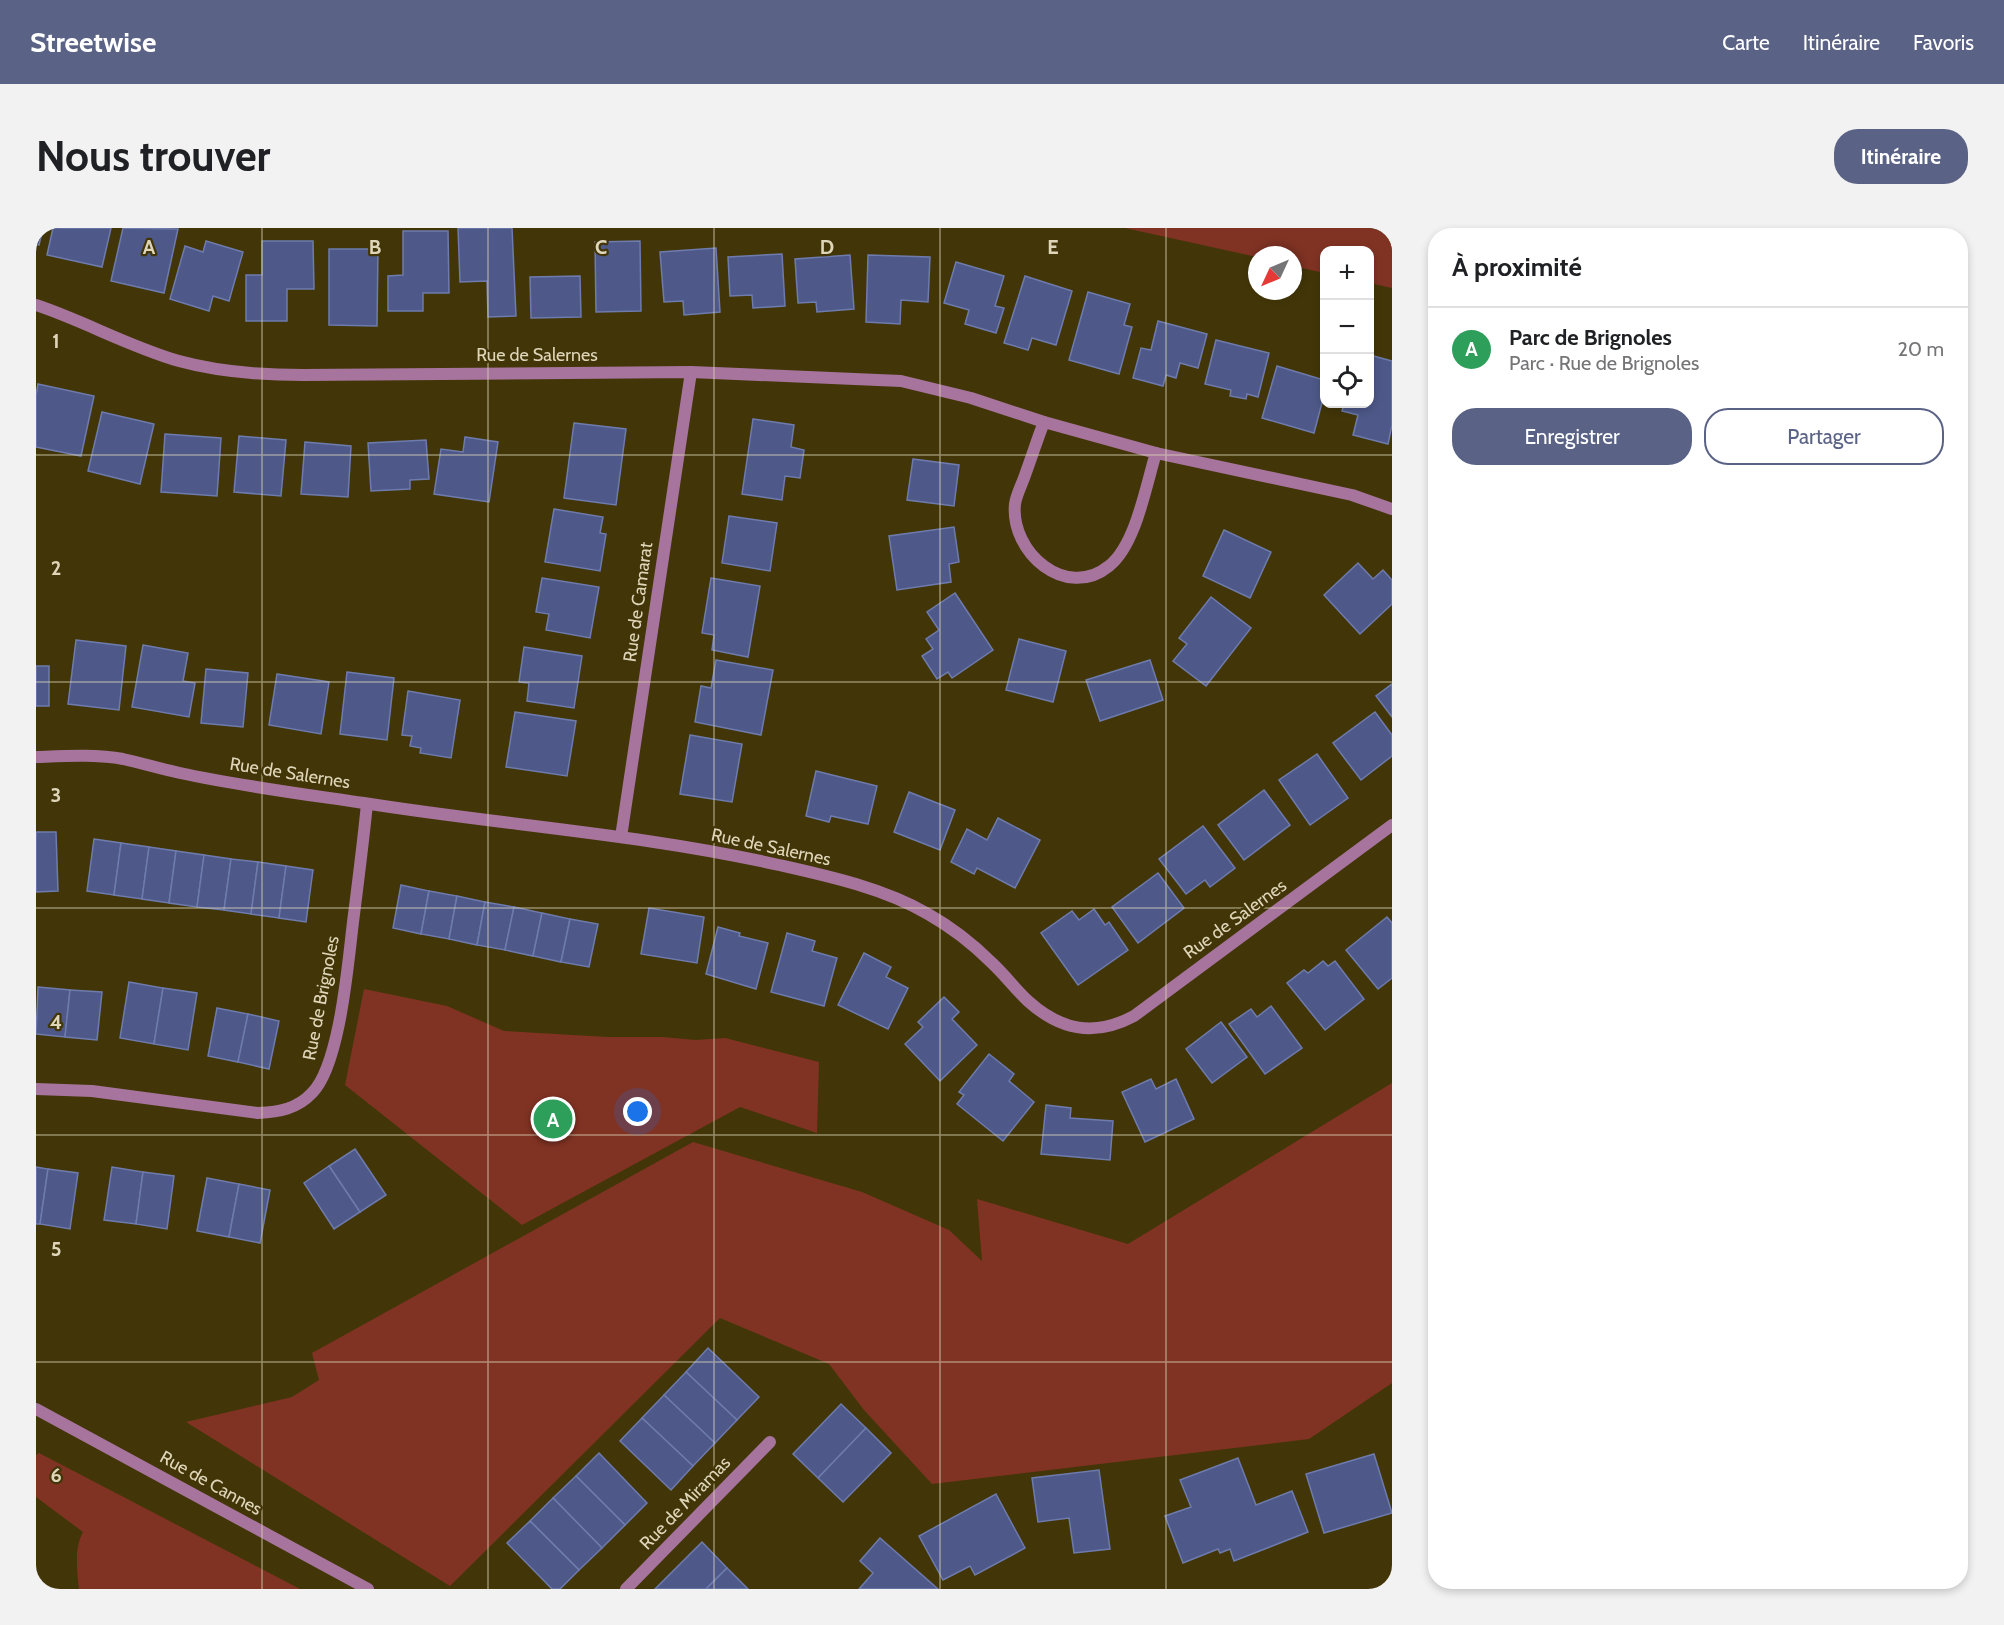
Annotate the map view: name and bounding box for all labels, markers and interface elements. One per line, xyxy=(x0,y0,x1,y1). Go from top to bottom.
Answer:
text: Streetwise xyxy=(30,25,156,59)
text: Carte xyxy=(1722,30,1770,55)
text: Itinéraire xyxy=(1803,30,1880,55)
text: Favoris xyxy=(1913,30,1974,55)
button: Itinéraire xyxy=(1834,129,1968,184)
text: Nous trouver xyxy=(36,130,270,182)
text: A xyxy=(143,235,156,259)
text: B xyxy=(369,235,381,259)
text: C xyxy=(595,235,607,259)
text: D xyxy=(820,235,834,259)
text: E xyxy=(1047,235,1059,259)
north arrow xyxy=(1248,246,1302,300)
map controls xyxy=(1320,246,1374,408)
button: + xyxy=(1320,246,1374,300)
text: À proximité xyxy=(1452,251,1582,283)
button: − xyxy=(1320,300,1374,354)
text: Parc de Brignoles xyxy=(1509,324,1672,351)
text: 1 xyxy=(52,329,60,353)
text: A xyxy=(1465,337,1478,361)
text: 20 m xyxy=(1898,337,1944,361)
street label: Rue de Salernes xyxy=(476,344,598,366)
text: Parc · Rue de Brignoles xyxy=(1509,351,1699,375)
button: locate xyxy=(1320,354,1374,408)
button: Enregistrer xyxy=(1452,408,1692,465)
button: Partager xyxy=(1704,408,1944,465)
street label: Rue de Camarat xyxy=(619,541,657,663)
text: 2 xyxy=(51,556,61,580)
street label: Rue de Salernes xyxy=(228,753,352,793)
text: 3 xyxy=(51,783,61,807)
street label: Rue de Salernes xyxy=(709,824,833,870)
street label: Rue de Salernes xyxy=(1179,874,1291,964)
street label: Rue de Brignoles xyxy=(298,934,344,1062)
text: 4 xyxy=(50,1010,62,1034)
pin: A xyxy=(534,1096,572,1142)
your location xyxy=(623,1097,652,1126)
text: 5 xyxy=(51,1237,61,1261)
street label: Rue de Cannes xyxy=(156,1446,266,1520)
street label: Rue de Miramas xyxy=(635,1452,735,1554)
text: 6 xyxy=(50,1463,62,1487)

